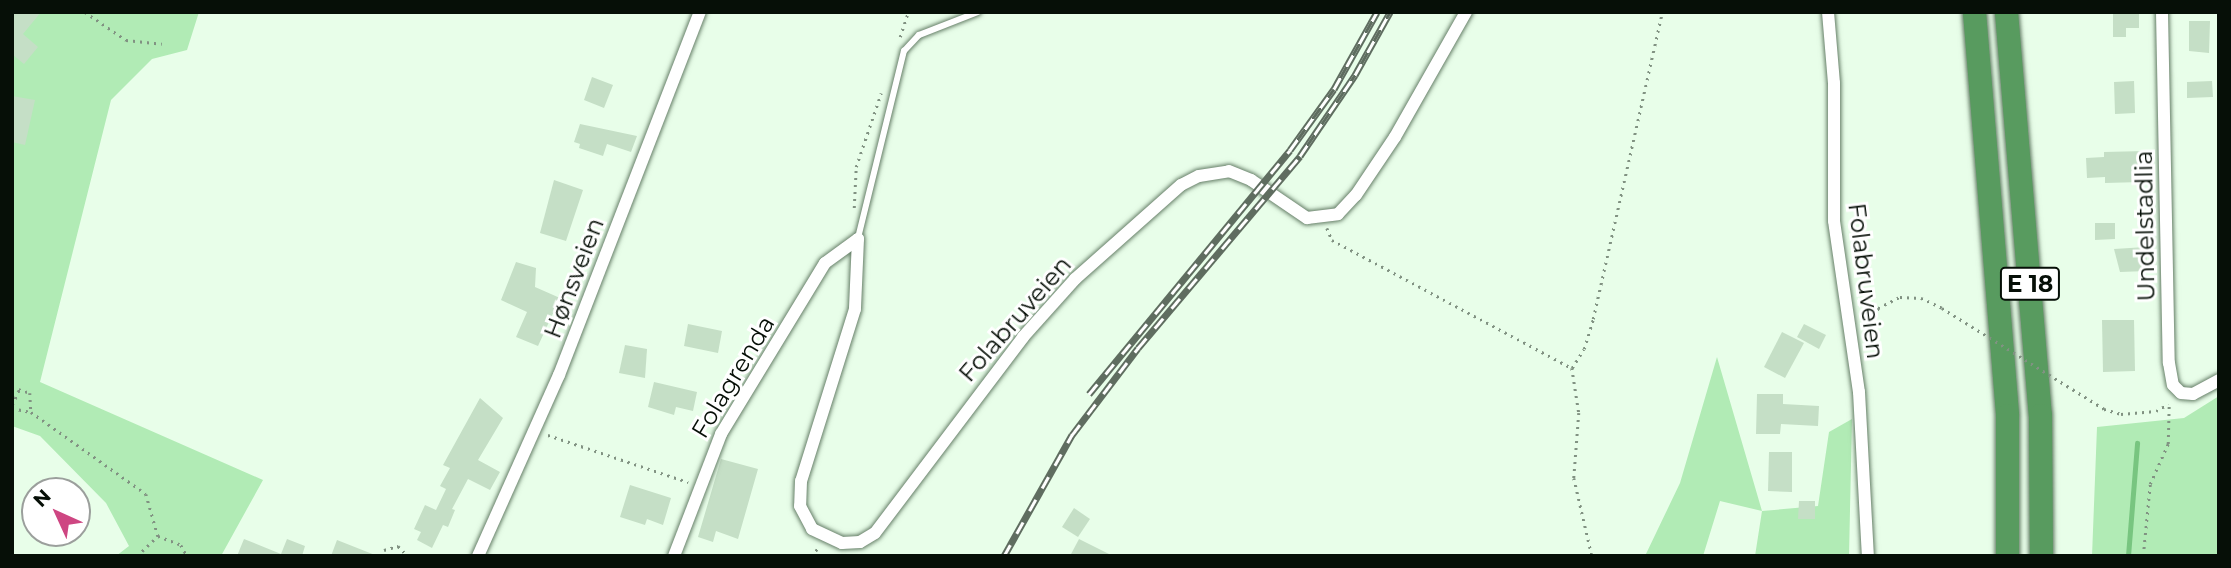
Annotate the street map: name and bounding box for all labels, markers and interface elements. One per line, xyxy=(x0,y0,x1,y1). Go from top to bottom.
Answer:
street label: Undelstadlia xyxy=(2129,150,2161,302)
street label: Folabruveien xyxy=(1842,201,1890,361)
street label: Hønsveien xyxy=(538,214,610,342)
street label: Folabruveien xyxy=(953,250,1077,388)
road number: E 18 xyxy=(1998,264,2062,304)
street label: Folagrenda xyxy=(685,311,781,443)
north arrow xyxy=(21,477,91,547)
text: N xyxy=(29,485,56,512)

